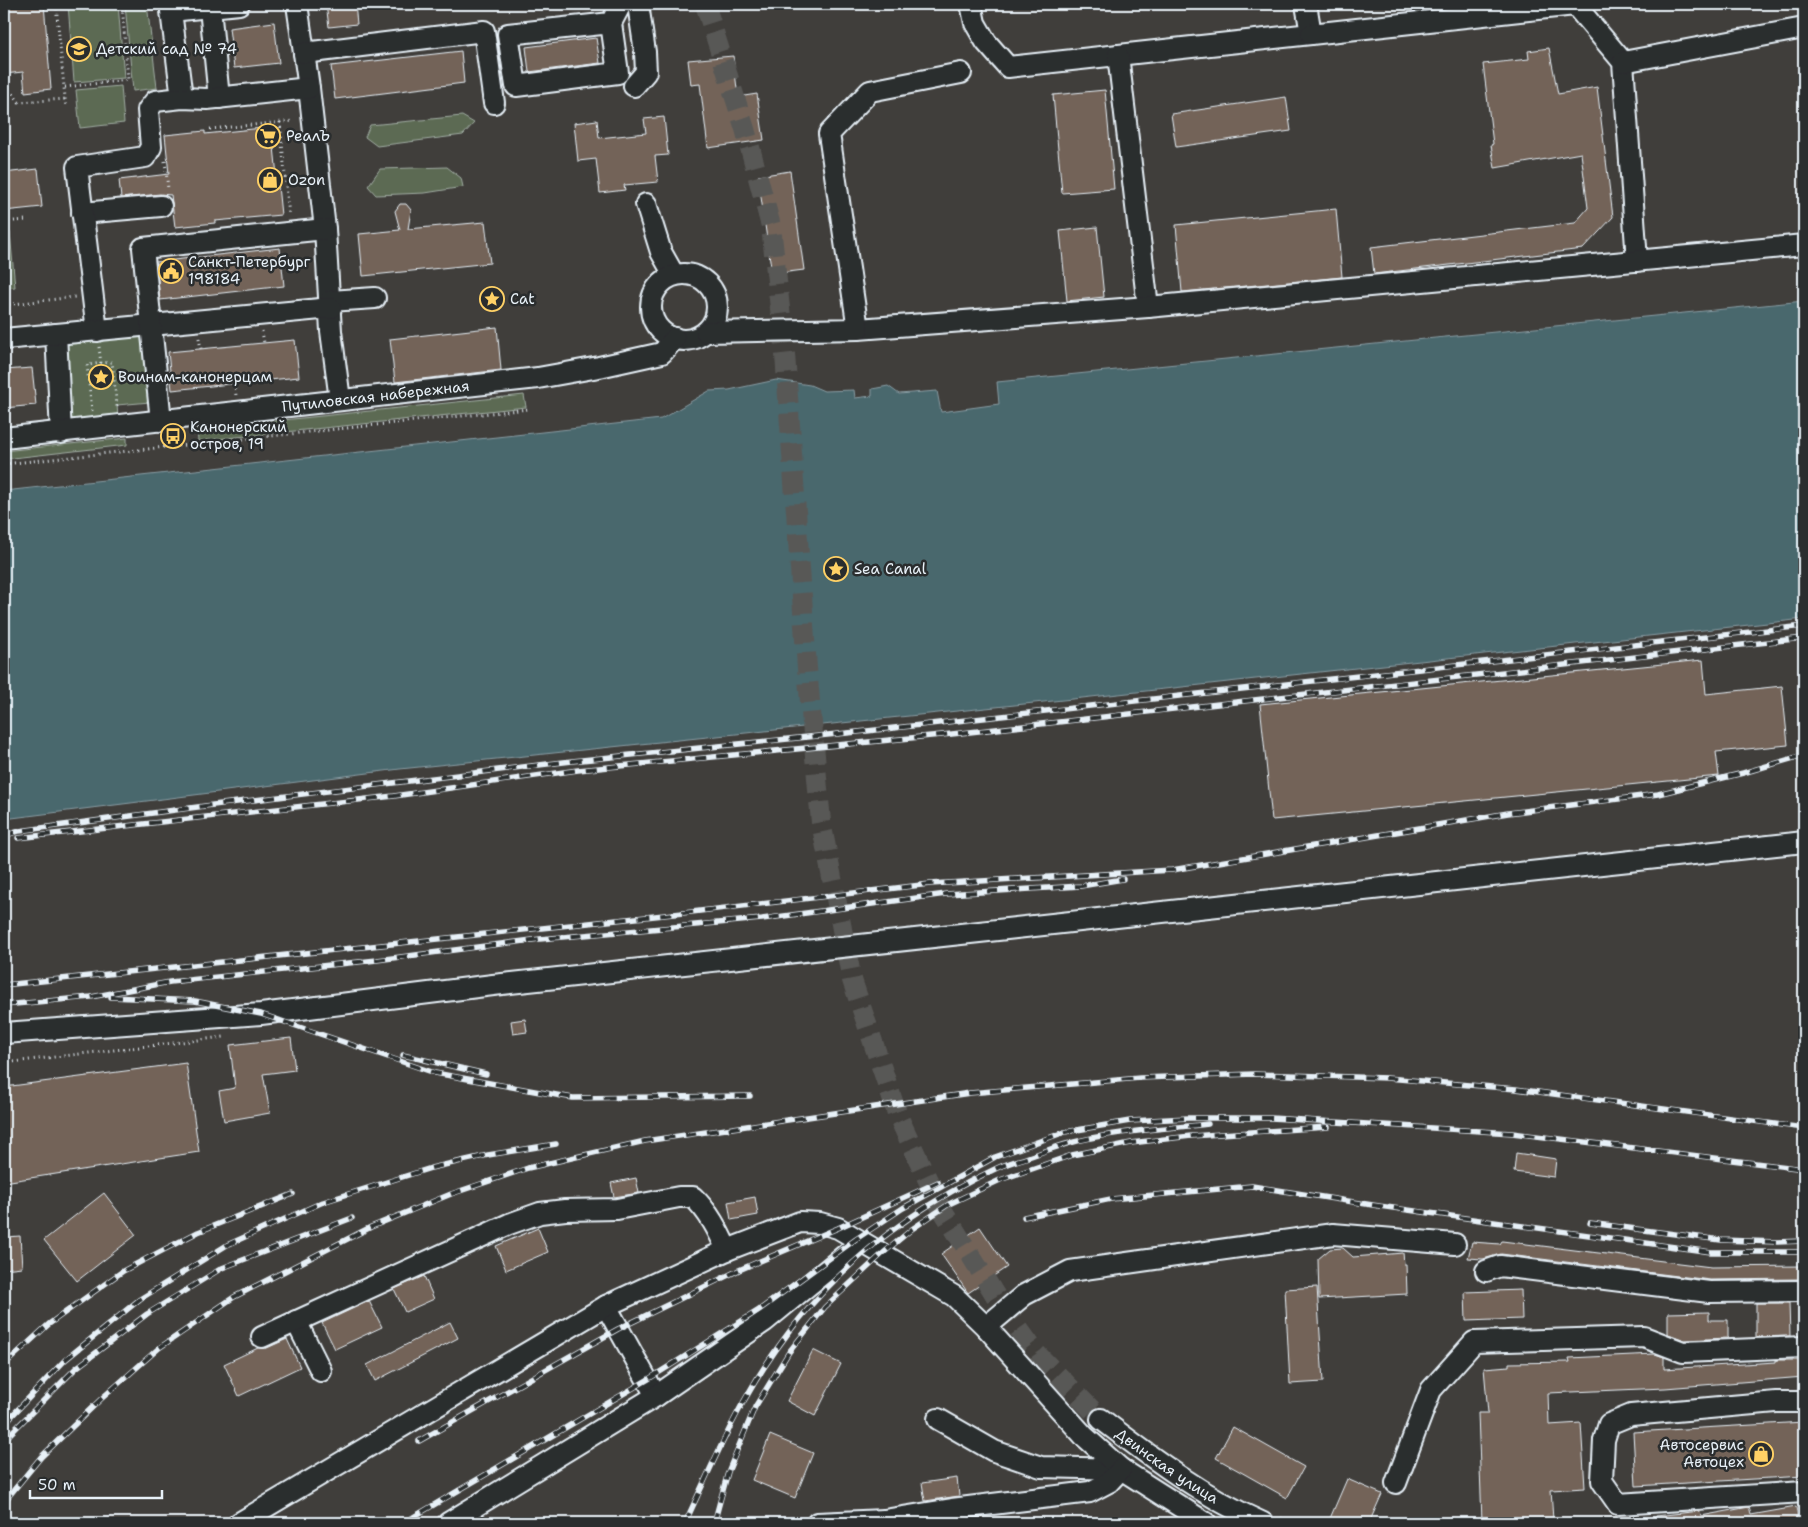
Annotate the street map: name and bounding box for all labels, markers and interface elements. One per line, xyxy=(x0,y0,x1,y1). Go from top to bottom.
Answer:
school or university icon: Детский сад № 74 xyxy=(66,36,92,62)
place label: Детский сад № 74 xyxy=(96,39,237,59)
supermarket icon: РеалЪ xyxy=(255,123,281,149)
place label: РеалЪ xyxy=(286,126,330,146)
shop icon: Ozon xyxy=(257,167,283,193)
place label: Ozon xyxy=(288,170,325,190)
place label: Санкт-Петербург 198184 xyxy=(188,252,311,289)
public building icon: Санкт-Петербург 198184 xyxy=(158,258,184,284)
place icon: Cat xyxy=(479,286,505,312)
place label: Cat xyxy=(510,289,535,309)
place icon: Воинам-канонерцам xyxy=(88,364,114,390)
place label: Воинам-канонерцам xyxy=(118,367,272,387)
street label: Путиловская набережная xyxy=(281,376,471,417)
place label: Канонерский остров, 19 xyxy=(190,417,287,454)
bus stop icon: Канонерский остров, 19 xyxy=(160,423,186,449)
place icon: Sea Canal xyxy=(823,556,849,582)
place label: Sea Canal xyxy=(854,559,927,579)
street label: Двинская улица xyxy=(1111,1423,1223,1509)
place label: Автосервис Автоцех xyxy=(1660,1435,1744,1472)
shop icon: Автосервис Автоцех xyxy=(1748,1441,1774,1467)
scale bar xyxy=(30,1467,162,1499)
text: 50 m xyxy=(38,1475,76,1495)

